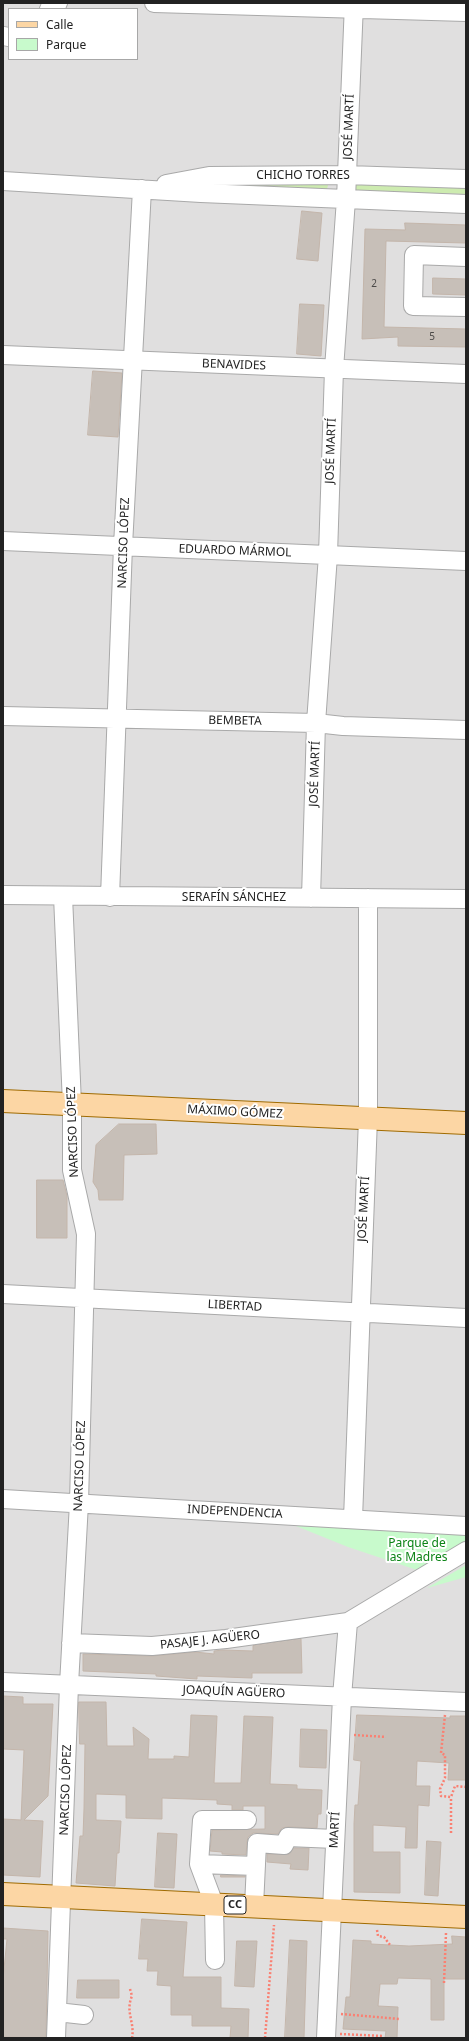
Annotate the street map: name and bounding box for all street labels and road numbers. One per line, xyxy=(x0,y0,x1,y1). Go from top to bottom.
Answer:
street label: JOSÉ MARTÍ xyxy=(341,94,357,160)
street label: CHICHO TORRES xyxy=(256,169,350,183)
street label: BENAVIDES xyxy=(202,357,266,373)
street label: JOSÉ MARTÍ xyxy=(323,418,339,484)
street label: NARCISO LÓPEZ xyxy=(115,497,133,589)
street label: EDUARDO MÁRMOL xyxy=(178,542,292,560)
street label: BEMBETA xyxy=(208,713,262,729)
street label: JOSÉ MARTÍ xyxy=(307,741,323,807)
street label: SERAFÍN SÁNCHEZ xyxy=(182,891,286,905)
street label: NARCISO LÓPEZ xyxy=(64,1086,82,1178)
street label: MÁXIMO GÓMEZ xyxy=(187,1102,283,1122)
street label: JOSÉ MARTÍ xyxy=(355,1176,373,1242)
street label: LIBERTAD xyxy=(207,1297,263,1315)
street label: NARCISO LÓPEZ xyxy=(71,1420,89,1512)
street label: INDEPENDENCIA xyxy=(187,1502,283,1522)
street label: PASAJE J. AGÜERO xyxy=(159,1628,261,1652)
street label: JOAQUÍN AGÜERO xyxy=(182,1683,286,1701)
street label: NARCISO LÓPEZ xyxy=(57,1744,75,1836)
street label: MARTÍ xyxy=(327,1811,343,1849)
road number: CC xyxy=(224,1896,246,1914)

